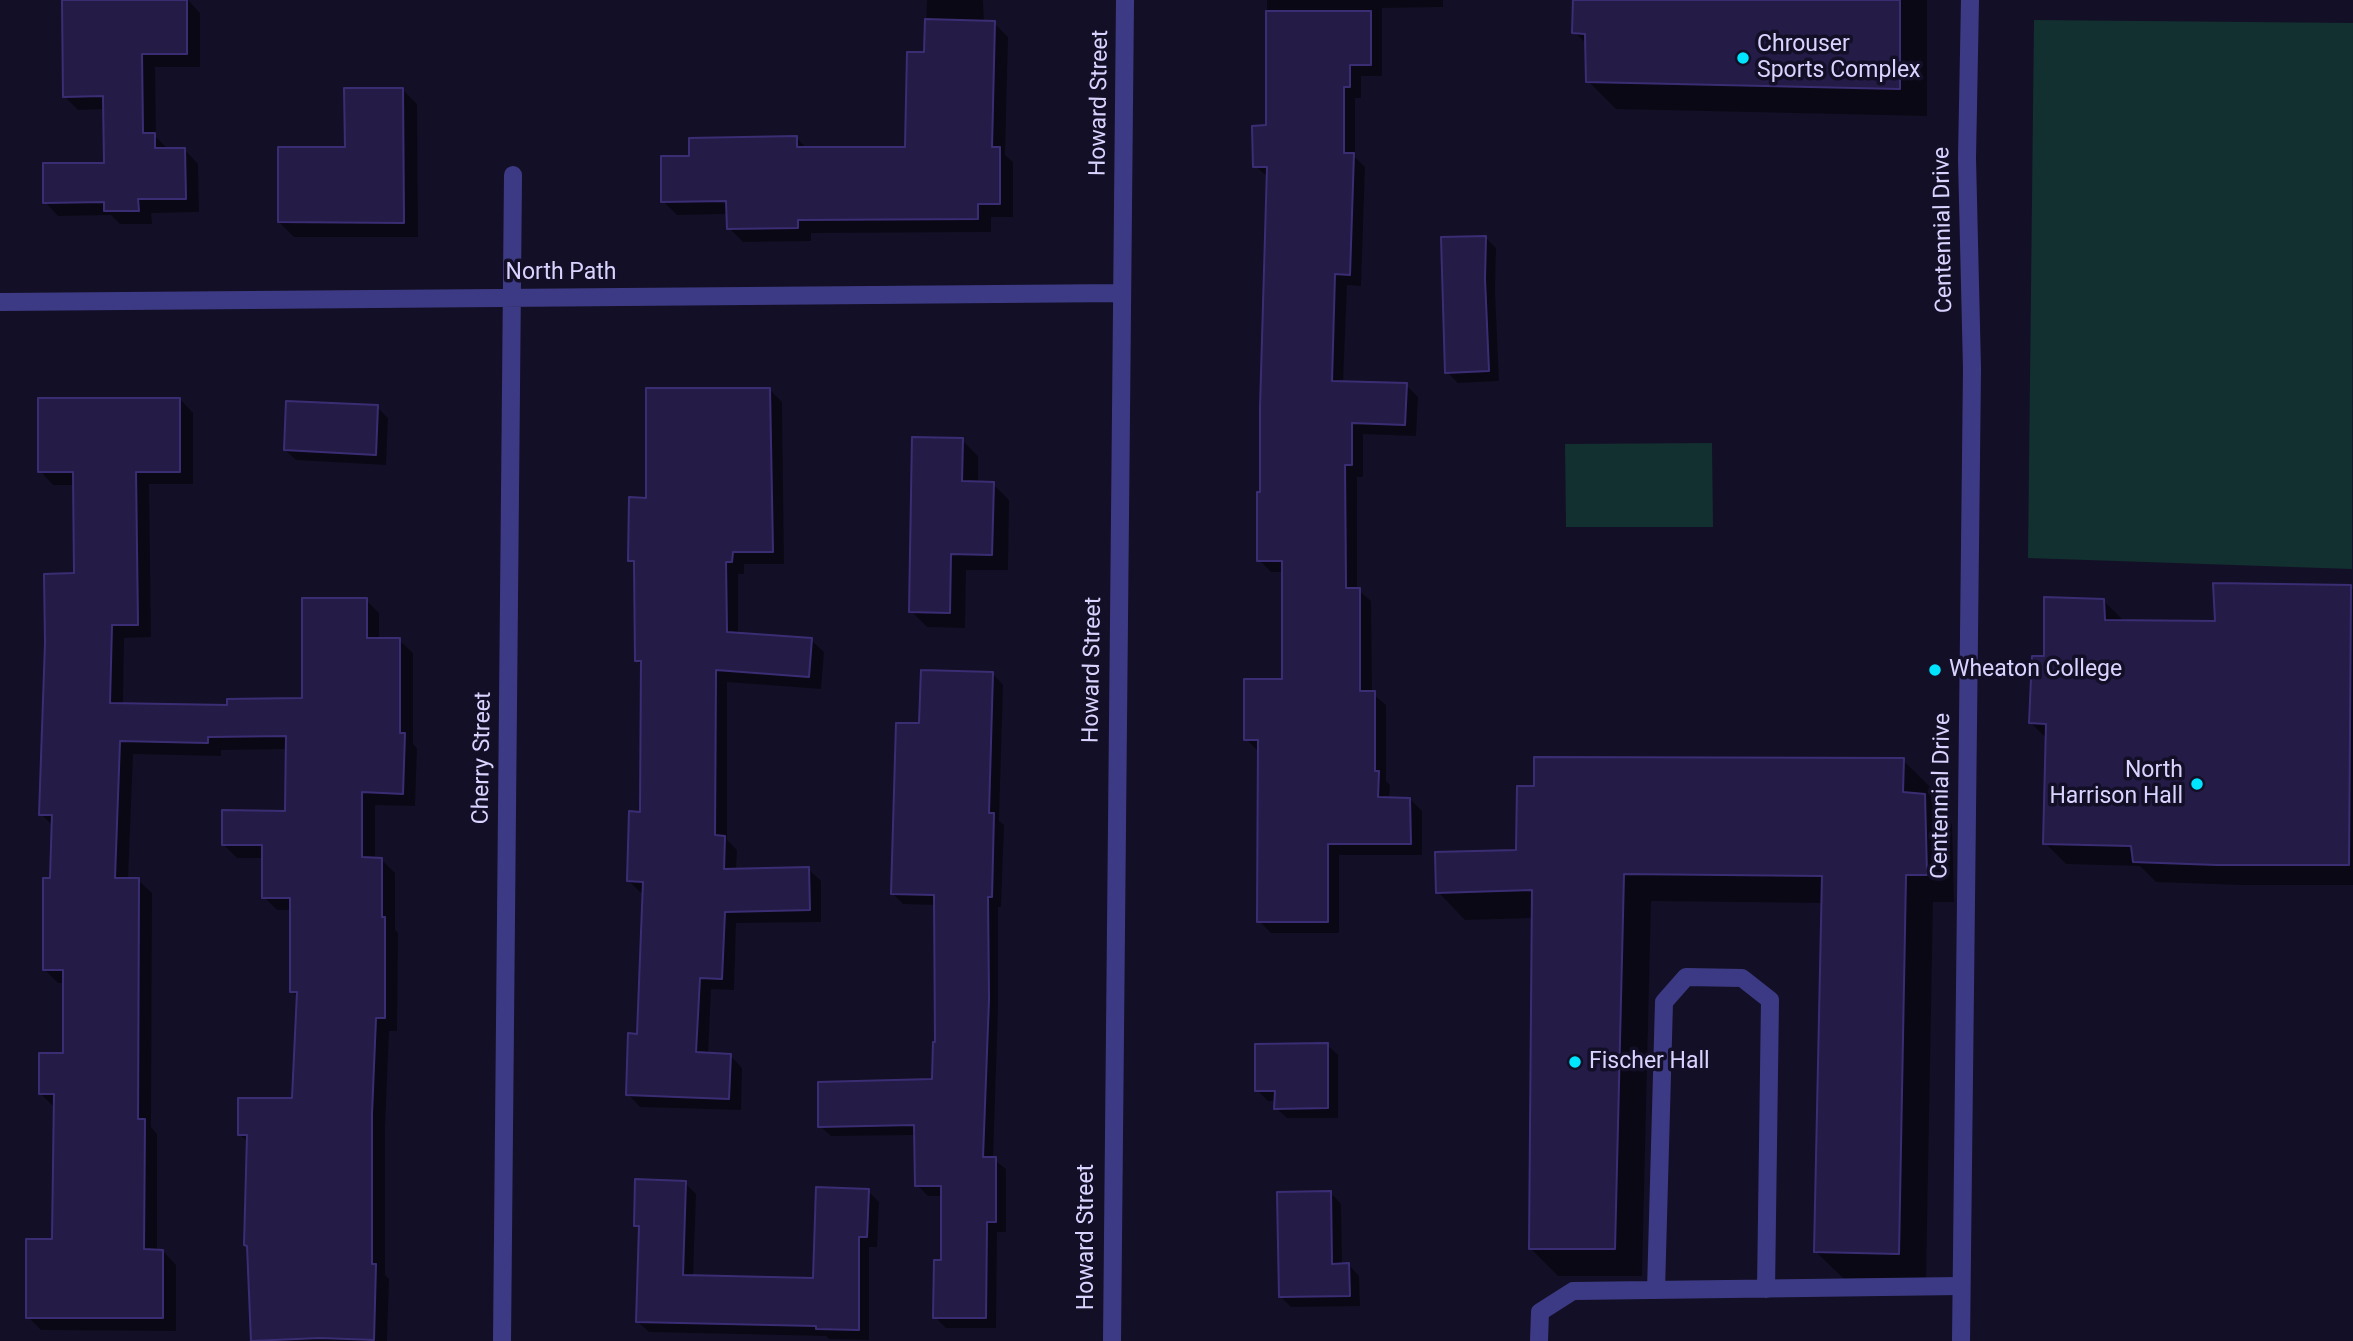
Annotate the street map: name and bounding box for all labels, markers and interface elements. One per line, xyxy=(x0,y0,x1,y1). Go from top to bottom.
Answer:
street label: Howard Street xyxy=(1085,30,1115,176)
place label: Chrouser Sports Complex xyxy=(1757,31,1921,85)
marker: Chrouser Sports Complex xyxy=(1735,50,1751,66)
street label: Centennial Drive xyxy=(1929,147,1959,313)
street label: North Path xyxy=(506,259,616,287)
street label: Howard Street xyxy=(1078,597,1108,743)
place label: Wheaton College xyxy=(1949,656,2122,684)
marker: Wheaton College xyxy=(1927,662,1943,678)
street label: Cherry Street xyxy=(468,691,498,825)
street label: Centennial Drive xyxy=(1927,713,1957,879)
place label: North Harrison Hall xyxy=(2049,757,2183,811)
marker: North Harrison Hall xyxy=(2189,776,2205,792)
place label: Fischer Hall xyxy=(1589,1048,1710,1076)
marker: Fischer Hall xyxy=(1567,1054,1583,1070)
street label: Howard Street xyxy=(1073,1164,1101,1310)

